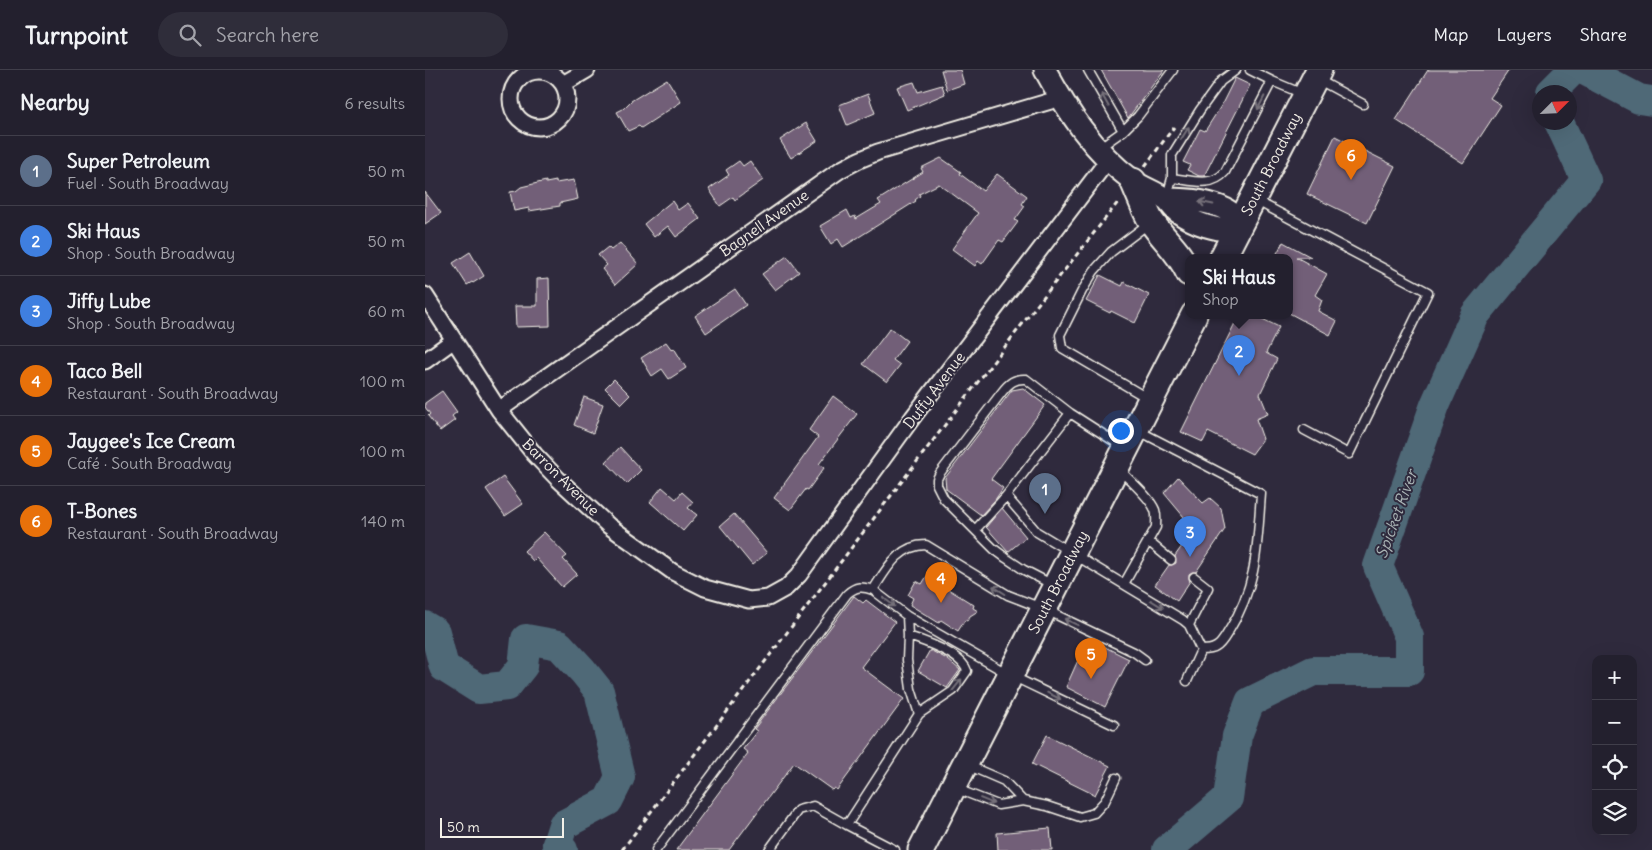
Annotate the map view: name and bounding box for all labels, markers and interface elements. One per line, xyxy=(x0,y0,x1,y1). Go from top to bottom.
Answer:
search box xyxy=(158,12,508,57)
text: Turnpoint xyxy=(25,20,128,50)
icon: search xyxy=(176,21,204,49)
text: Search here xyxy=(216,23,319,47)
text: Map xyxy=(1433,23,1468,46)
text: Layers xyxy=(1496,23,1552,46)
text: Share xyxy=(1580,23,1627,46)
north arrow xyxy=(1532,85,1577,130)
text: Nearby xyxy=(20,89,90,116)
text: 6 results xyxy=(344,93,405,113)
one-way arrow xyxy=(1100,94,1110,108)
one-way arrow xyxy=(1256,95,1266,110)
street label: South Broadway xyxy=(1237,109,1305,219)
one-way arrow xyxy=(1181,127,1191,141)
pin: 6 xyxy=(1335,139,1367,180)
text: Super Petroleum xyxy=(67,149,210,173)
text: 1 xyxy=(33,161,39,181)
text: 50 m xyxy=(367,161,405,181)
text: Fuel · South Broadway xyxy=(67,173,229,193)
street label: Bagnell Avenue xyxy=(716,185,812,261)
one-way arrow xyxy=(1198,198,1214,207)
text: Ski Haus xyxy=(67,219,140,243)
text: 2 xyxy=(32,231,40,251)
text: 50 m xyxy=(367,231,405,251)
text: Shop · South Broadway xyxy=(67,243,235,263)
popup xyxy=(1185,254,1293,319)
text: Ski Haus xyxy=(1202,265,1276,289)
text: Jiffy Lube xyxy=(67,289,151,313)
text: Shop xyxy=(1202,289,1239,309)
text: 3 xyxy=(31,301,41,321)
text: 60 m xyxy=(367,301,405,321)
text: Shop · South Broadway xyxy=(67,313,235,333)
pin: 2 xyxy=(1223,335,1255,376)
street label: Duffy Avenue xyxy=(899,348,969,432)
text: Taco Bell xyxy=(67,359,142,383)
text: 4 xyxy=(31,371,41,391)
text: 100 m xyxy=(360,371,405,391)
text: Restaurant · South Broadway xyxy=(67,383,278,403)
your location xyxy=(1108,418,1134,444)
text: Jaygee's Ice Cream xyxy=(67,429,235,453)
street label: Barron Avenue xyxy=(518,434,604,520)
text: 5 xyxy=(31,441,41,461)
text: 100 m xyxy=(360,441,405,461)
text: Café · South Broadway xyxy=(67,453,232,473)
water label: Spicket River xyxy=(1371,465,1422,561)
pin: 1 xyxy=(1029,473,1061,514)
text: T-Bones xyxy=(67,499,137,523)
text: 6 xyxy=(31,511,41,531)
text: 140 m xyxy=(361,511,405,531)
pin: 3 xyxy=(1174,516,1206,557)
text: Restaurant · South Broadway xyxy=(67,523,278,543)
street label: South Broadway xyxy=(1024,527,1092,637)
pin: 4 xyxy=(925,562,957,603)
one-way arrow xyxy=(993,584,1007,594)
one-way arrow xyxy=(882,597,896,607)
one-way arrow xyxy=(1149,599,1163,609)
one-way arrow xyxy=(1064,616,1079,626)
pin: 5 xyxy=(1075,638,1107,679)
map controls xyxy=(1592,655,1637,835)
button: + xyxy=(1592,655,1637,700)
one-way arrow xyxy=(952,679,963,692)
one-way arrow xyxy=(1046,692,1061,701)
button: − xyxy=(1592,700,1637,745)
button: locate xyxy=(1592,745,1637,790)
button: layers xyxy=(1592,790,1637,835)
one-way arrow xyxy=(979,796,994,806)
scale bar xyxy=(440,815,564,838)
text: 50 m xyxy=(447,818,480,836)

